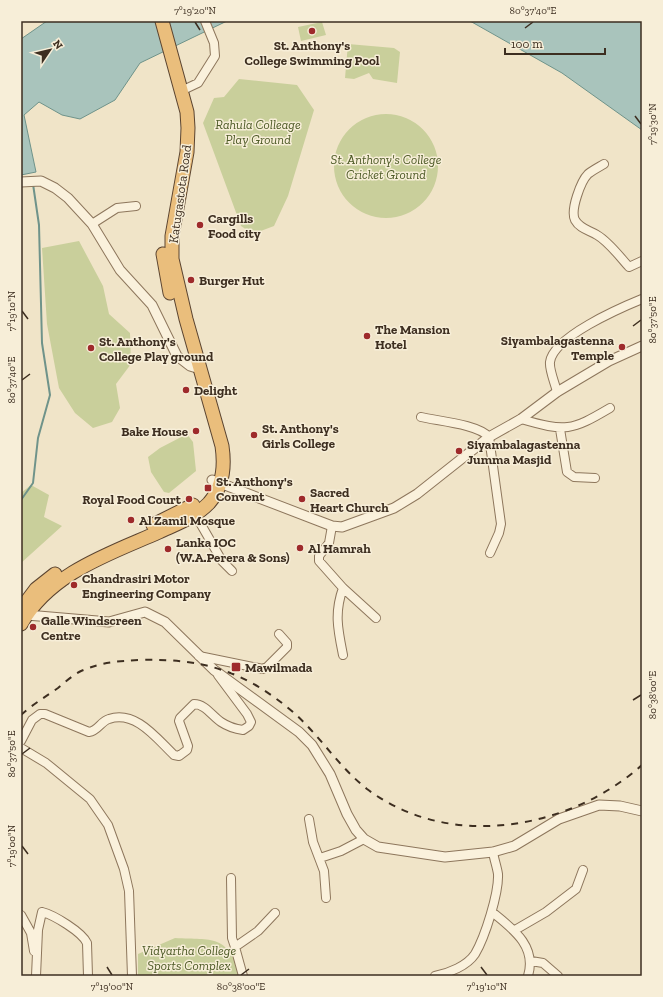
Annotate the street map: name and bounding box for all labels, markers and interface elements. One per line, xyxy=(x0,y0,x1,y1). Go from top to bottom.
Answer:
text: 7°19'20"N xyxy=(174,5,216,17)
text: 80°37'40"E xyxy=(510,5,557,17)
marker: St. Anthony's College Swimming Pool xyxy=(307,26,317,36)
north arrow xyxy=(30,30,70,70)
scale bar xyxy=(505,30,605,56)
text: N xyxy=(50,37,66,52)
text: 100 m xyxy=(511,37,543,51)
place label: St. Anthony's College Swimming Pool xyxy=(245,38,380,68)
text: 7°19'30"N xyxy=(647,103,659,145)
park label: Rahula Colleage Play Ground xyxy=(215,117,301,147)
street label: Katugastota Road xyxy=(166,144,194,244)
park label: St. Anthony's College Cricket Ground xyxy=(331,152,442,182)
place label: Cargills Food city xyxy=(208,211,261,241)
marker: Cargills Food city xyxy=(195,220,205,230)
place label: Burger Hut xyxy=(199,273,265,288)
marker: Burger Hut xyxy=(186,275,196,285)
text: 7°19'10"N xyxy=(6,290,18,331)
text: 80°37'50"E xyxy=(647,296,659,344)
place label: The Mansion Hotel xyxy=(375,322,450,352)
marker: The Mansion Hotel xyxy=(362,331,372,341)
place label: Siyambalagastenna Temple xyxy=(501,333,615,363)
place label: St. Anthony's College Play ground xyxy=(99,334,214,364)
marker: Siyambalagastenna Temple xyxy=(617,342,627,352)
marker: St. Anthony's College Play ground xyxy=(86,343,96,353)
text: 80°37'40"E xyxy=(6,356,18,403)
place label: Delight xyxy=(194,383,238,398)
marker: Delight xyxy=(181,385,191,395)
place label: St. Anthony's Girls College xyxy=(262,421,339,451)
place label: Bake House xyxy=(121,424,189,439)
marker: Bake House xyxy=(191,426,201,436)
marker: St. Anthony's Girls College xyxy=(249,430,259,440)
place label: Siyambalagastenna Jumma Masjid xyxy=(467,437,581,468)
marker: Siyambalagastenna Jumma Masjid xyxy=(454,446,464,456)
place label: St. Anthony's Convent xyxy=(216,474,293,504)
marker: St. Anthony's Convent xyxy=(203,483,213,493)
place label: Sacred Heart Church xyxy=(310,485,389,515)
place label: Royal Food Court xyxy=(82,492,182,507)
marker: Royal Food Court xyxy=(184,494,194,504)
marker: Sacred Heart Church xyxy=(297,494,307,504)
place label: Al Zamil Mosque xyxy=(139,513,236,528)
marker: Al Zamil Mosque xyxy=(126,515,136,525)
place label: Lanka IOC (W.A.Perera & Sons) xyxy=(176,535,290,565)
place label: Al Hamrah xyxy=(308,541,371,556)
marker: Al Hamrah xyxy=(295,543,305,553)
marker: Lanka IOC (W.A.Perera & Sons) xyxy=(163,544,173,554)
place label: Chandrasiri Motor Engineering Company xyxy=(82,571,211,601)
marker: Chandrasiri Motor Engineering Company xyxy=(69,580,79,590)
place label: Galle Windscreen Centre xyxy=(41,613,142,643)
marker: Galle Windscreen Centre xyxy=(28,622,38,632)
place label: Mawilmada xyxy=(245,660,313,675)
marker: Mawilmada xyxy=(230,661,242,673)
text: 80°38'00"E xyxy=(647,671,659,719)
text: 80°37'50"E xyxy=(6,730,18,778)
text: 7°19'00"N xyxy=(6,824,18,867)
park label: Vidyartha College Sports Complex xyxy=(142,943,236,973)
text: 7°19'00"N xyxy=(91,981,134,993)
text: 80°38'00"E xyxy=(217,981,265,993)
text: 7°19'10"N xyxy=(467,981,508,993)

